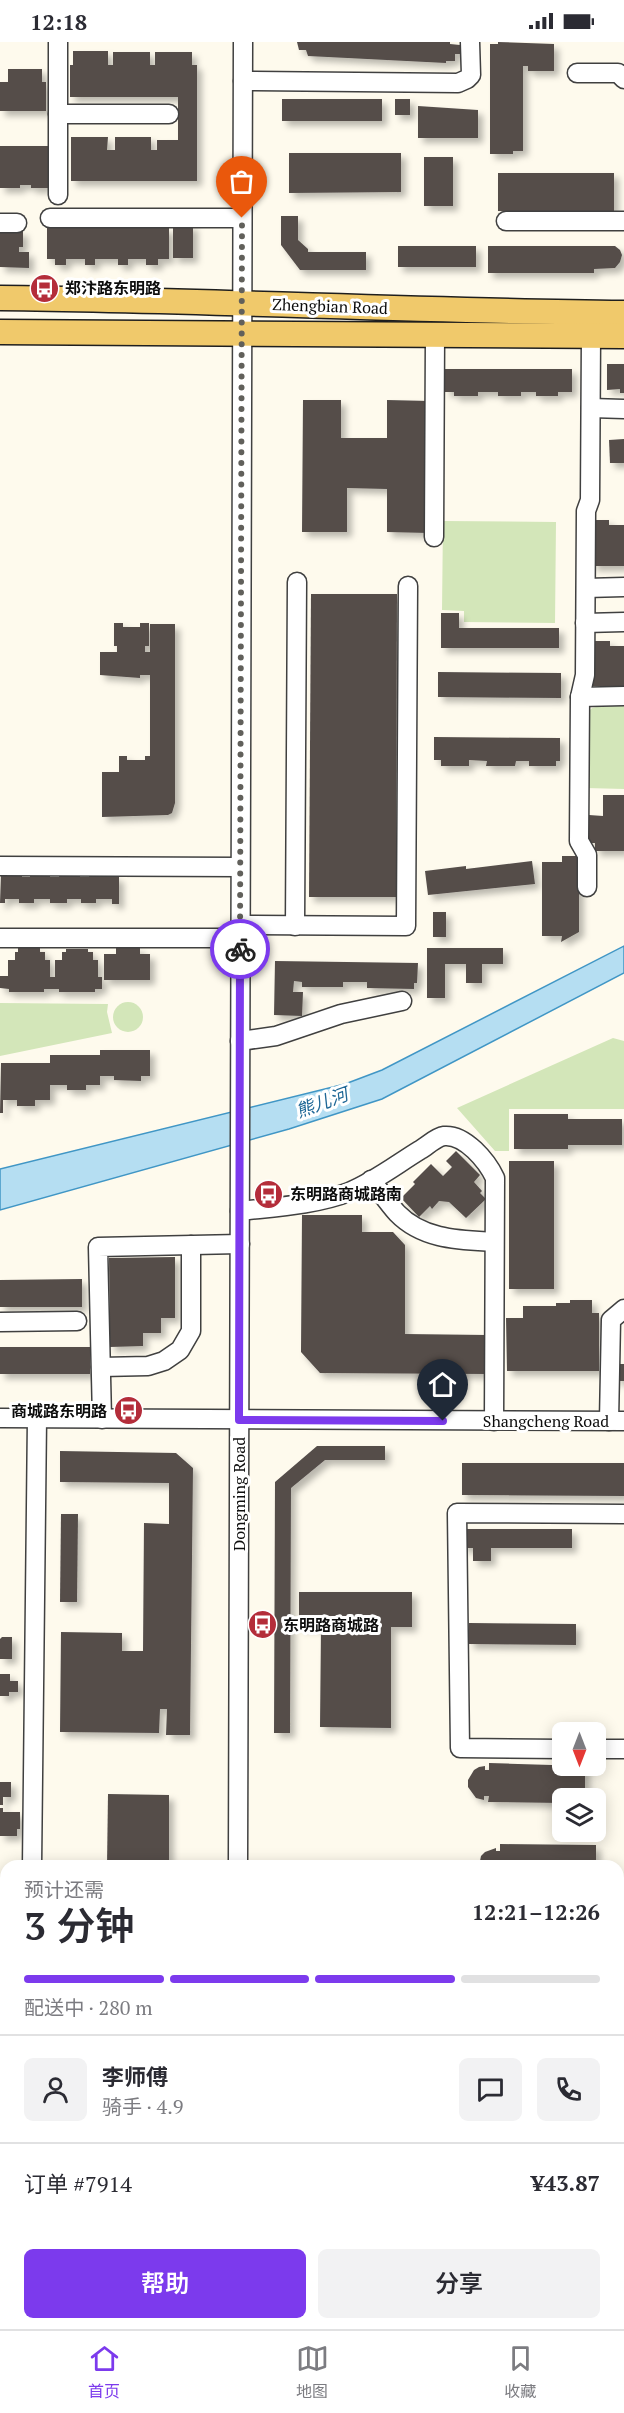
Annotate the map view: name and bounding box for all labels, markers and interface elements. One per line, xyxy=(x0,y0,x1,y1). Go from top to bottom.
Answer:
text: 12:18 xyxy=(30,7,87,36)
pin xyxy=(216,156,267,218)
icon: bag xyxy=(225,165,258,198)
bus stop icon: 郑汴路东明路 xyxy=(28,272,60,304)
place label: 郑汴路东明路 xyxy=(65,277,161,299)
street label: Zhengbian Road xyxy=(272,293,388,319)
courier xyxy=(210,919,270,979)
icon: bike xyxy=(224,933,257,966)
water label: 熊儿河 xyxy=(292,1081,354,1123)
bus stop icon: 东明路商城路南 xyxy=(253,1178,285,1210)
place label: 东明路商城路南 xyxy=(290,1183,402,1205)
pin xyxy=(417,1359,468,1421)
icon: home xyxy=(426,1368,459,1401)
bus stop icon: 商城路东明路 xyxy=(112,1395,144,1427)
place label: 商城路东明路 xyxy=(11,1400,107,1422)
street label: Shangcheng Road xyxy=(483,1410,609,1432)
street label: Dongming Road xyxy=(228,1437,250,1551)
bus stop icon: 东明路商城路 xyxy=(246,1609,278,1641)
place label: 东明路商城路 xyxy=(283,1614,379,1636)
north arrow xyxy=(552,1722,606,1776)
map controls xyxy=(552,1722,606,1842)
button: layers xyxy=(552,1788,606,1842)
text: 预计还需 xyxy=(24,1876,104,1903)
text: 12:21–12:26 xyxy=(472,1897,600,1926)
text: 3 分钟 xyxy=(24,1899,135,1951)
text: 配送中 · 280 m xyxy=(24,1994,153,2021)
button: person xyxy=(24,2058,87,2121)
button: chat xyxy=(459,2058,522,2121)
button: phone xyxy=(537,2058,600,2121)
text: 李师傅 xyxy=(102,2062,168,2091)
text: 骑手 · 4.9 xyxy=(102,2093,183,2120)
text: ¥43.87 xyxy=(531,2168,600,2197)
text: 订单 #7914 xyxy=(24,2169,132,2198)
button: 帮助 xyxy=(24,2249,306,2318)
button: 分享 xyxy=(318,2249,600,2318)
tab: 首页 xyxy=(88,2342,121,2402)
tab: 地图 xyxy=(296,2342,329,2402)
tab: 收藏 xyxy=(504,2342,537,2402)

